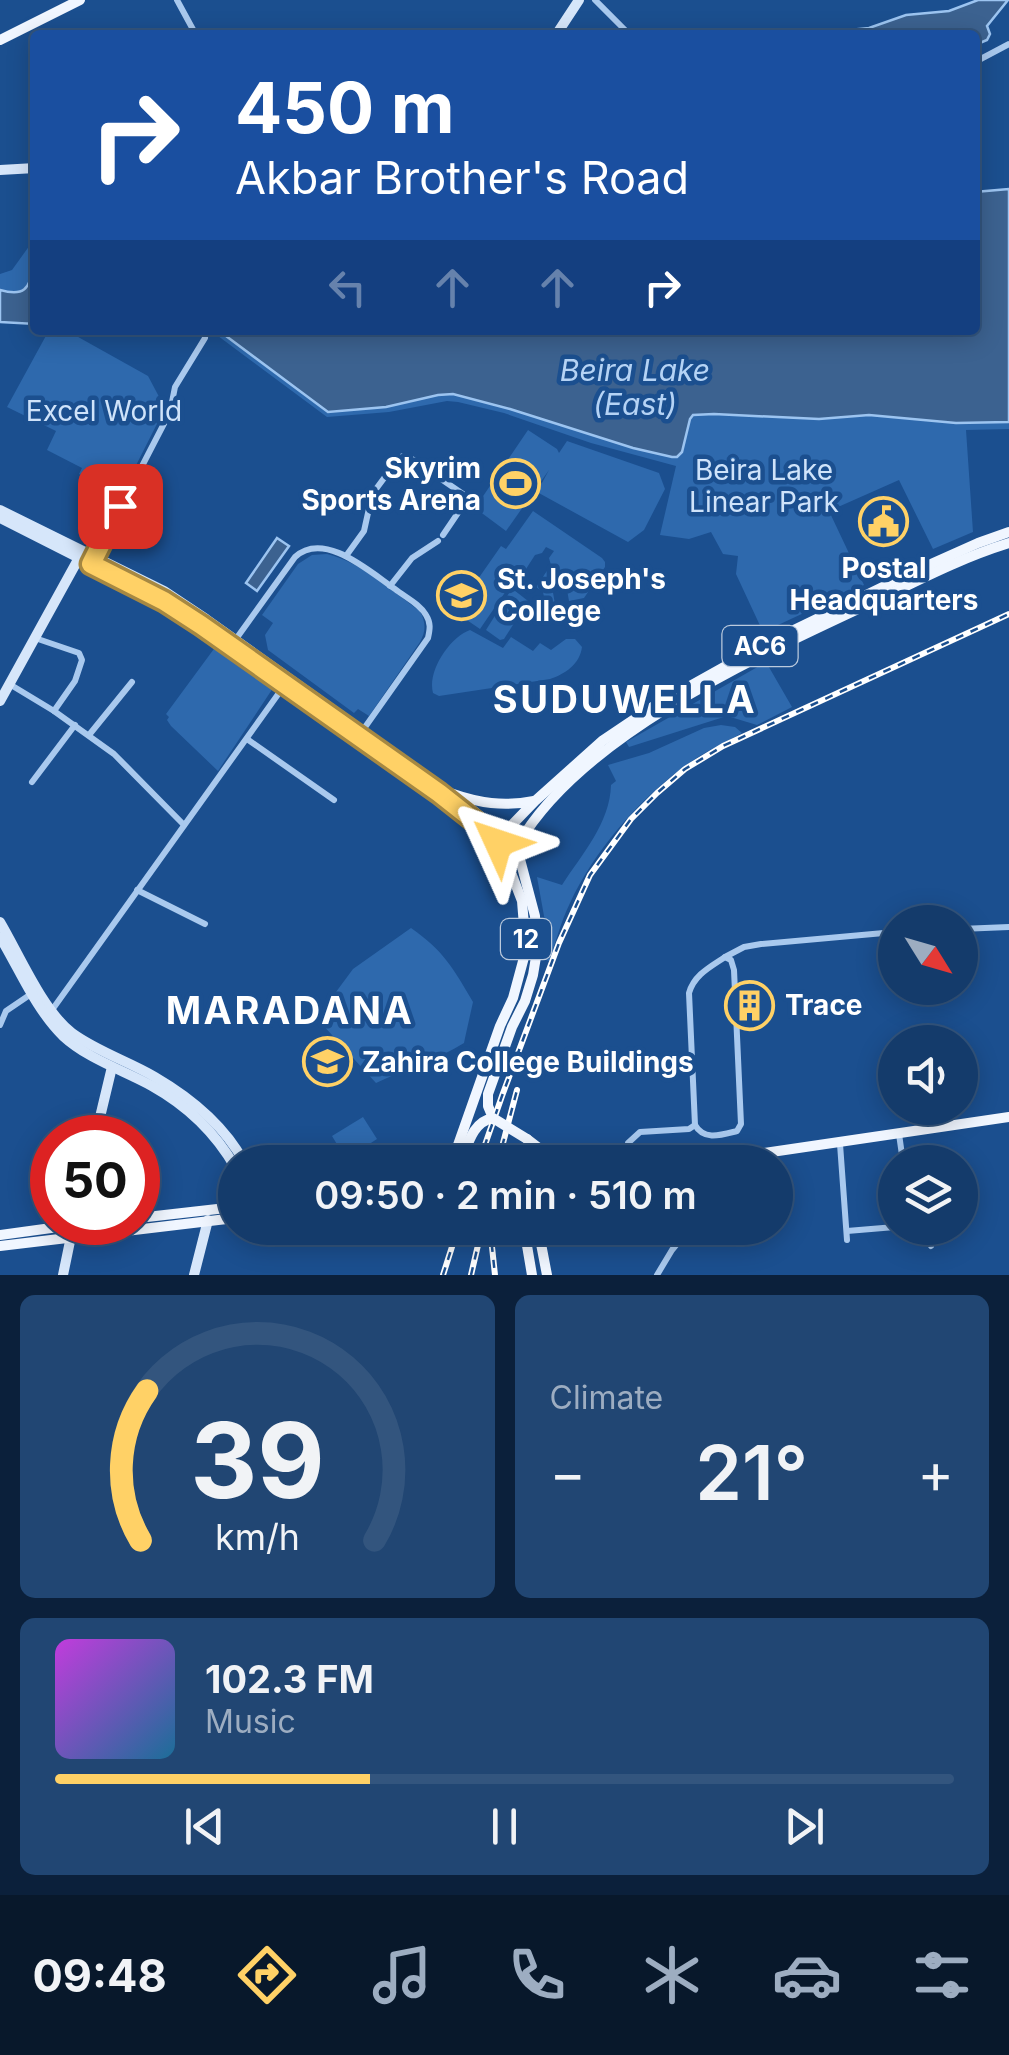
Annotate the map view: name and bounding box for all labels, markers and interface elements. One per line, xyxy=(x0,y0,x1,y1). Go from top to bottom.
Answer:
text: 450 m xyxy=(235,65,455,150)
icon: right xyxy=(70,70,200,200)
text: Akbar Brother's Road xyxy=(235,150,689,205)
icon: left xyxy=(320,260,375,315)
icon: ahead xyxy=(425,260,480,315)
icon: ahead xyxy=(530,260,585,315)
icon: right xyxy=(635,260,690,315)
water label: Beira Lake (East) xyxy=(560,352,710,422)
park label: Excel World xyxy=(26,394,182,428)
place label: Skyrim Sports Arena xyxy=(302,451,481,517)
park label: Beira Lake Linear Park xyxy=(689,453,839,519)
sports icon: Skyrim Sports Arena xyxy=(490,458,542,510)
pin xyxy=(78,464,163,549)
icon: arrive xyxy=(93,479,148,534)
public building icon: Postal Headquarters xyxy=(858,495,910,547)
place label: Postal Headquarters xyxy=(790,551,978,617)
place label: St. Joseph's College xyxy=(497,562,666,628)
school or university icon: St. Joseph's College xyxy=(436,569,488,621)
road number: AC6 xyxy=(722,626,798,666)
district label: SUDUWELLA xyxy=(493,676,757,722)
position arrow xyxy=(446,791,550,895)
north arrow xyxy=(878,905,978,1005)
map controls xyxy=(878,905,978,1245)
road number: 12 xyxy=(501,919,551,959)
building icon: Trace xyxy=(724,979,776,1031)
district label: MARADANA xyxy=(166,987,414,1033)
place label: Trace xyxy=(785,988,863,1022)
button: sound xyxy=(878,1025,978,1125)
school or university icon: Zahira College Buildings xyxy=(301,1036,353,1088)
place label: Zahira College Buildings xyxy=(362,1045,694,1079)
speed limit sign: 50 xyxy=(30,1115,160,1245)
button: layers xyxy=(878,1145,978,1245)
text: 09:50 · 2 min · 510 m xyxy=(314,1172,697,1218)
text: Climate xyxy=(550,1378,663,1417)
text: 39 xyxy=(190,1397,325,1523)
text: 21° xyxy=(695,1427,808,1518)
text: − xyxy=(550,1440,586,1506)
text: + xyxy=(918,1440,954,1506)
text: km/h xyxy=(215,1515,300,1559)
text: 102.3 FM xyxy=(205,1656,374,1702)
text: Music xyxy=(205,1702,296,1741)
icon: previous xyxy=(177,1799,232,1854)
icon: pause xyxy=(477,1799,532,1854)
icon: next xyxy=(777,1799,832,1854)
icon: directions xyxy=(232,1940,302,2010)
icon: music xyxy=(367,1940,437,2010)
icon: phone xyxy=(502,1940,572,2010)
icon: climate xyxy=(637,1940,707,2010)
icon: car xyxy=(772,1940,842,2010)
icon: filters xyxy=(907,1940,977,2010)
text: 09:48 xyxy=(32,1948,167,2003)

